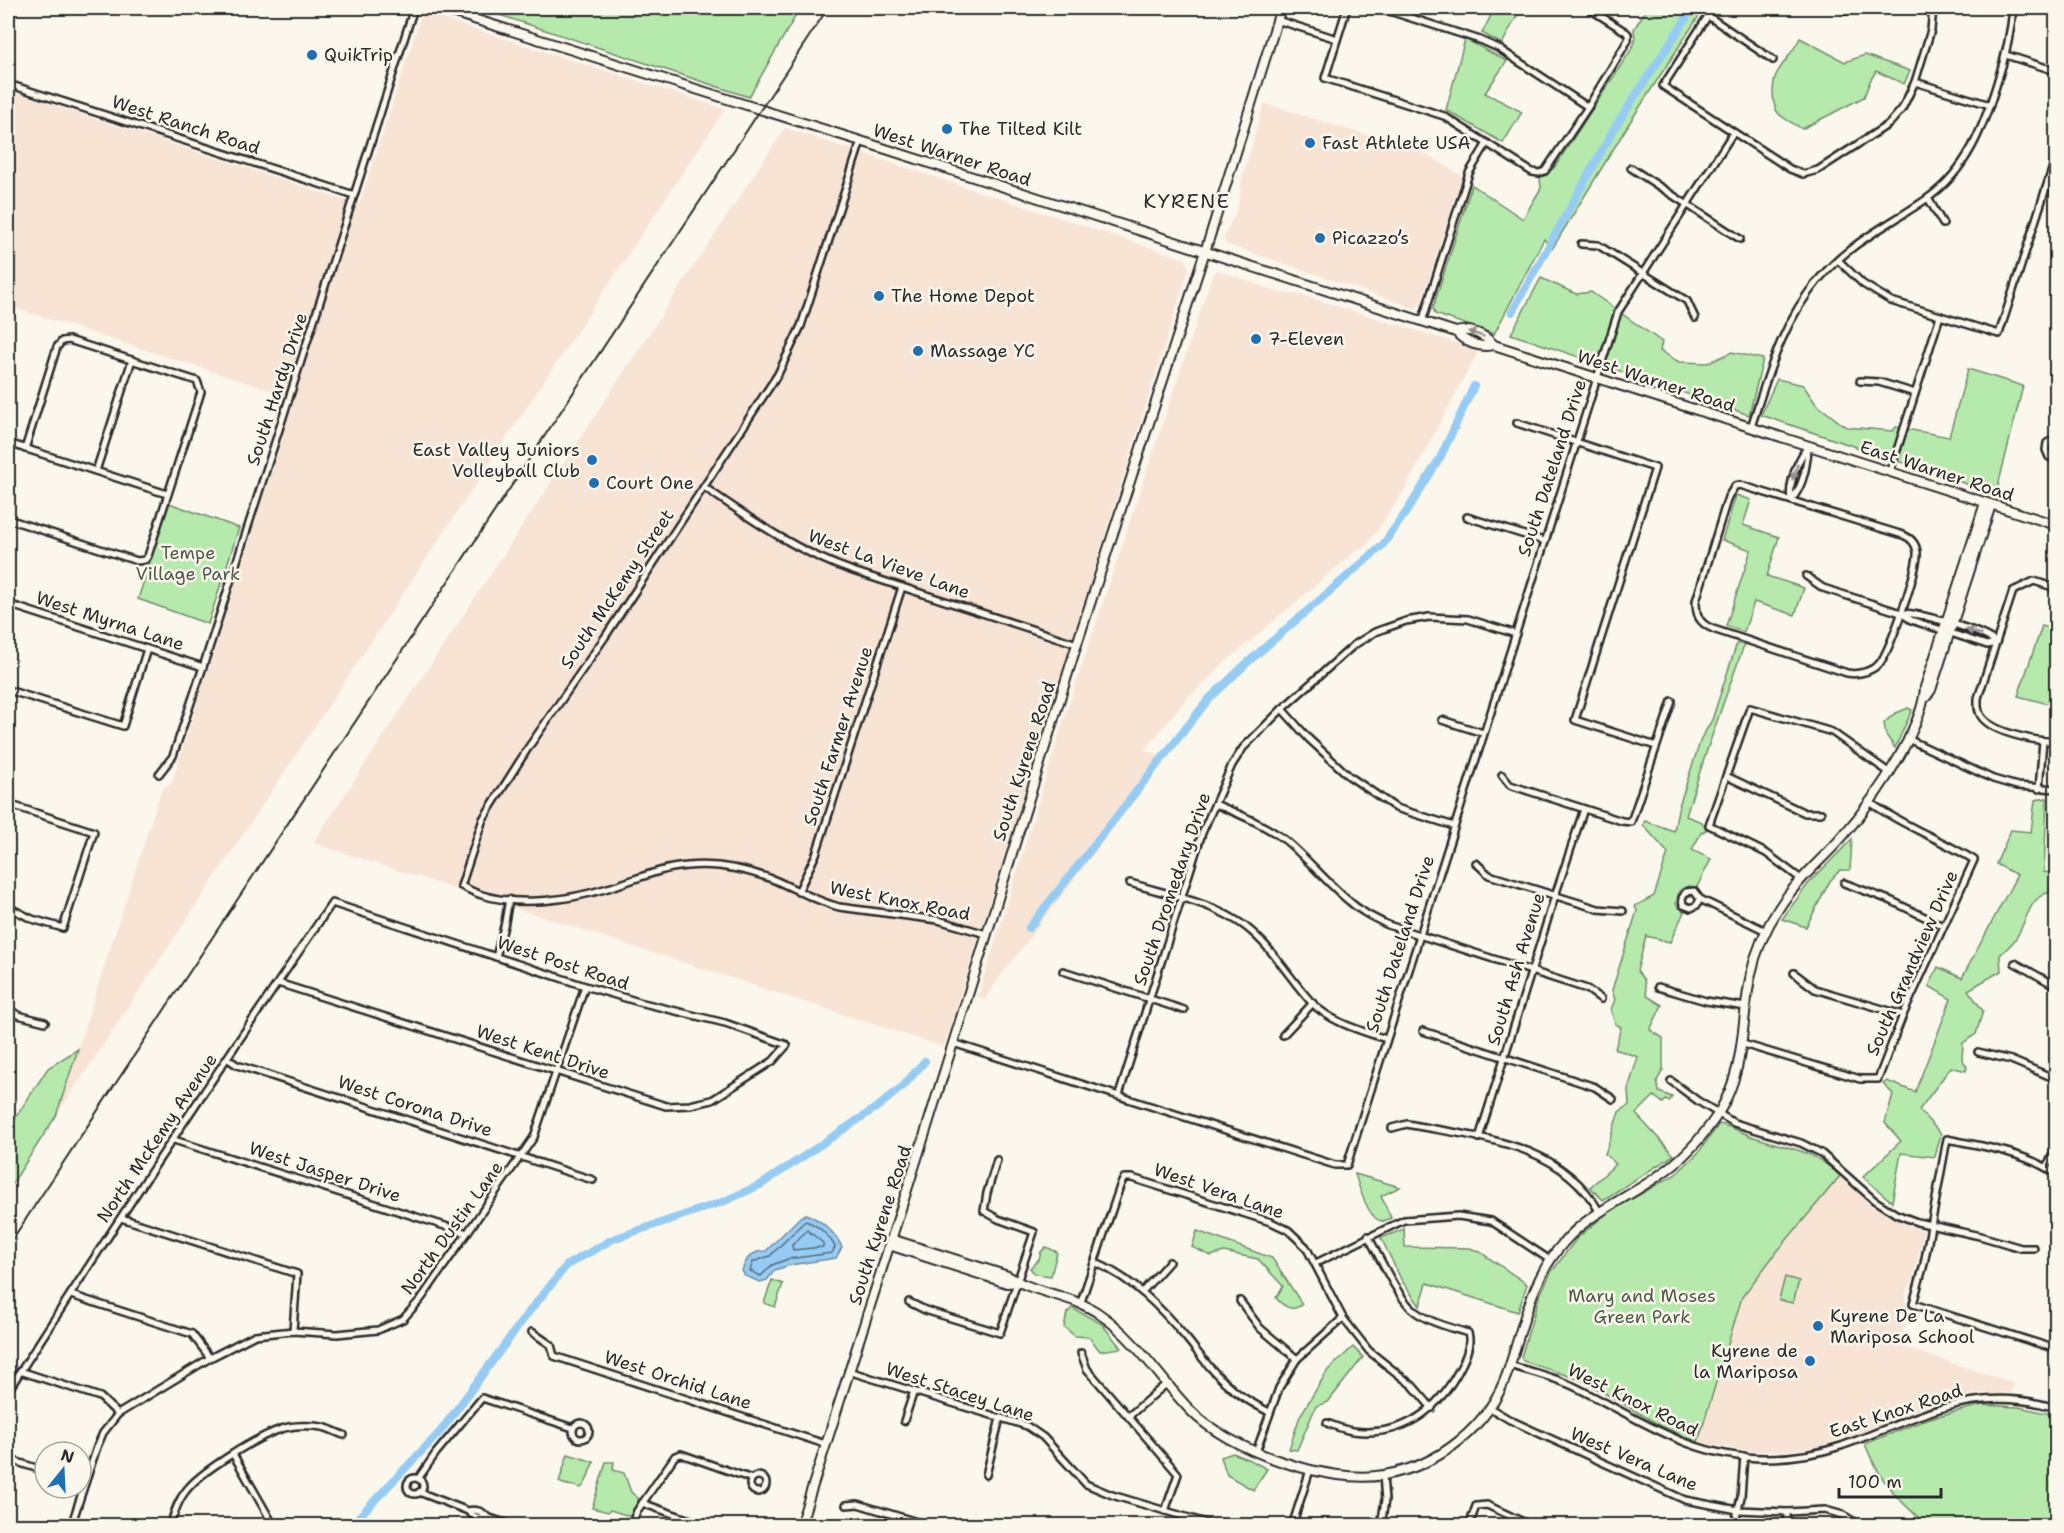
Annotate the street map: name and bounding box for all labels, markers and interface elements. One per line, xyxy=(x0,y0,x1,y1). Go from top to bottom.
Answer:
place label: QuikTrip xyxy=(324,43,393,67)
marker: QuikTrip xyxy=(305,48,319,62)
street label: West Ranch Road xyxy=(109,90,263,160)
place label: The Tilted Kilt xyxy=(959,117,1082,141)
street label: West Warner Road xyxy=(870,118,1034,192)
marker: The Tilted Kilt xyxy=(940,122,954,136)
place label: Fast Athlete USA xyxy=(1322,131,1470,155)
marker: Fast Athlete USA xyxy=(1303,136,1317,150)
district label: KYRENE xyxy=(1143,188,1231,214)
place label: Picazzo’s xyxy=(1332,226,1409,250)
marker: Picazzo’s xyxy=(1313,231,1327,245)
place label: The Home Depot xyxy=(891,284,1035,308)
marker: The Home Depot xyxy=(872,289,886,303)
street label: South Hardy Drive xyxy=(241,309,313,469)
place label: 7-Eleven xyxy=(1268,327,1344,351)
one-way arrow xyxy=(1467,328,1485,338)
marker: 7-Eleven xyxy=(1249,332,1263,346)
place label: Massage YC xyxy=(930,339,1035,363)
marker: Massage YC xyxy=(911,344,925,358)
street label: West Warner Road xyxy=(1574,344,1738,418)
street label: South Dateland Drive xyxy=(1512,376,1592,560)
street label: East Warner Road xyxy=(1857,435,2017,507)
place label: East Valley Juniors Volleyball Club xyxy=(413,438,580,483)
marker: East Valley Juniors Volleyball Club xyxy=(585,453,599,467)
one-way arrow xyxy=(1790,463,1800,481)
place label: Court One xyxy=(606,471,694,495)
marker: Court One xyxy=(587,476,601,490)
street label: South McKemy Street xyxy=(555,504,679,673)
street label: West La Vieve Lane xyxy=(805,524,973,604)
park label: Tempe Village Park xyxy=(136,541,240,586)
street label: West Myrna Lane xyxy=(33,586,187,656)
one-way arrow xyxy=(1965,626,1983,636)
street label: South Farmer Avenue xyxy=(798,643,878,829)
street label: South Kyrene Road xyxy=(987,678,1061,844)
street label: South Dromedary Drive xyxy=(1128,789,1216,989)
street label: South Dateland Drive xyxy=(1360,852,1440,1036)
street label: South Grandview Drive xyxy=(1860,867,1964,1059)
street label: West Knox Road xyxy=(828,876,972,926)
street label: South Ash Avenue xyxy=(1481,890,1551,1048)
street label: West Post Road xyxy=(494,930,632,996)
street label: West Kent Drive xyxy=(473,1019,613,1085)
street label: North McKemy Avenue xyxy=(91,1049,223,1227)
street label: West Corona Drive xyxy=(335,1070,495,1142)
street label: West Jasper Drive xyxy=(246,1136,404,1208)
street label: South Kyrene Road xyxy=(843,1142,917,1308)
street label: North Dustin Lane xyxy=(395,1157,509,1299)
street label: West Vera Lane xyxy=(1151,1157,1287,1225)
park label: Mary and Moses Green Park xyxy=(1568,1284,1716,1329)
place label: Kyrene De La Mariposa School xyxy=(1830,1304,1975,1349)
marker: Kyrene De La Mariposa School xyxy=(1811,1319,1825,1333)
place label: Kyrene de la Mariposa xyxy=(1694,1339,1798,1384)
street label: West Orchid Lane xyxy=(601,1345,755,1415)
marker: Kyrene de la Mariposa xyxy=(1803,1354,1817,1368)
street label: West Stacey Lane xyxy=(883,1357,1037,1427)
street label: West Knox Road xyxy=(1564,1358,1702,1442)
street label: East Knox Road xyxy=(1827,1378,1965,1444)
street label: West Vera Lane xyxy=(1567,1421,1701,1497)
north arrow xyxy=(33,1440,93,1500)
text: N xyxy=(58,1444,77,1468)
scale bar xyxy=(1839,1461,1941,1499)
text: 100 m xyxy=(1848,1470,1902,1494)

